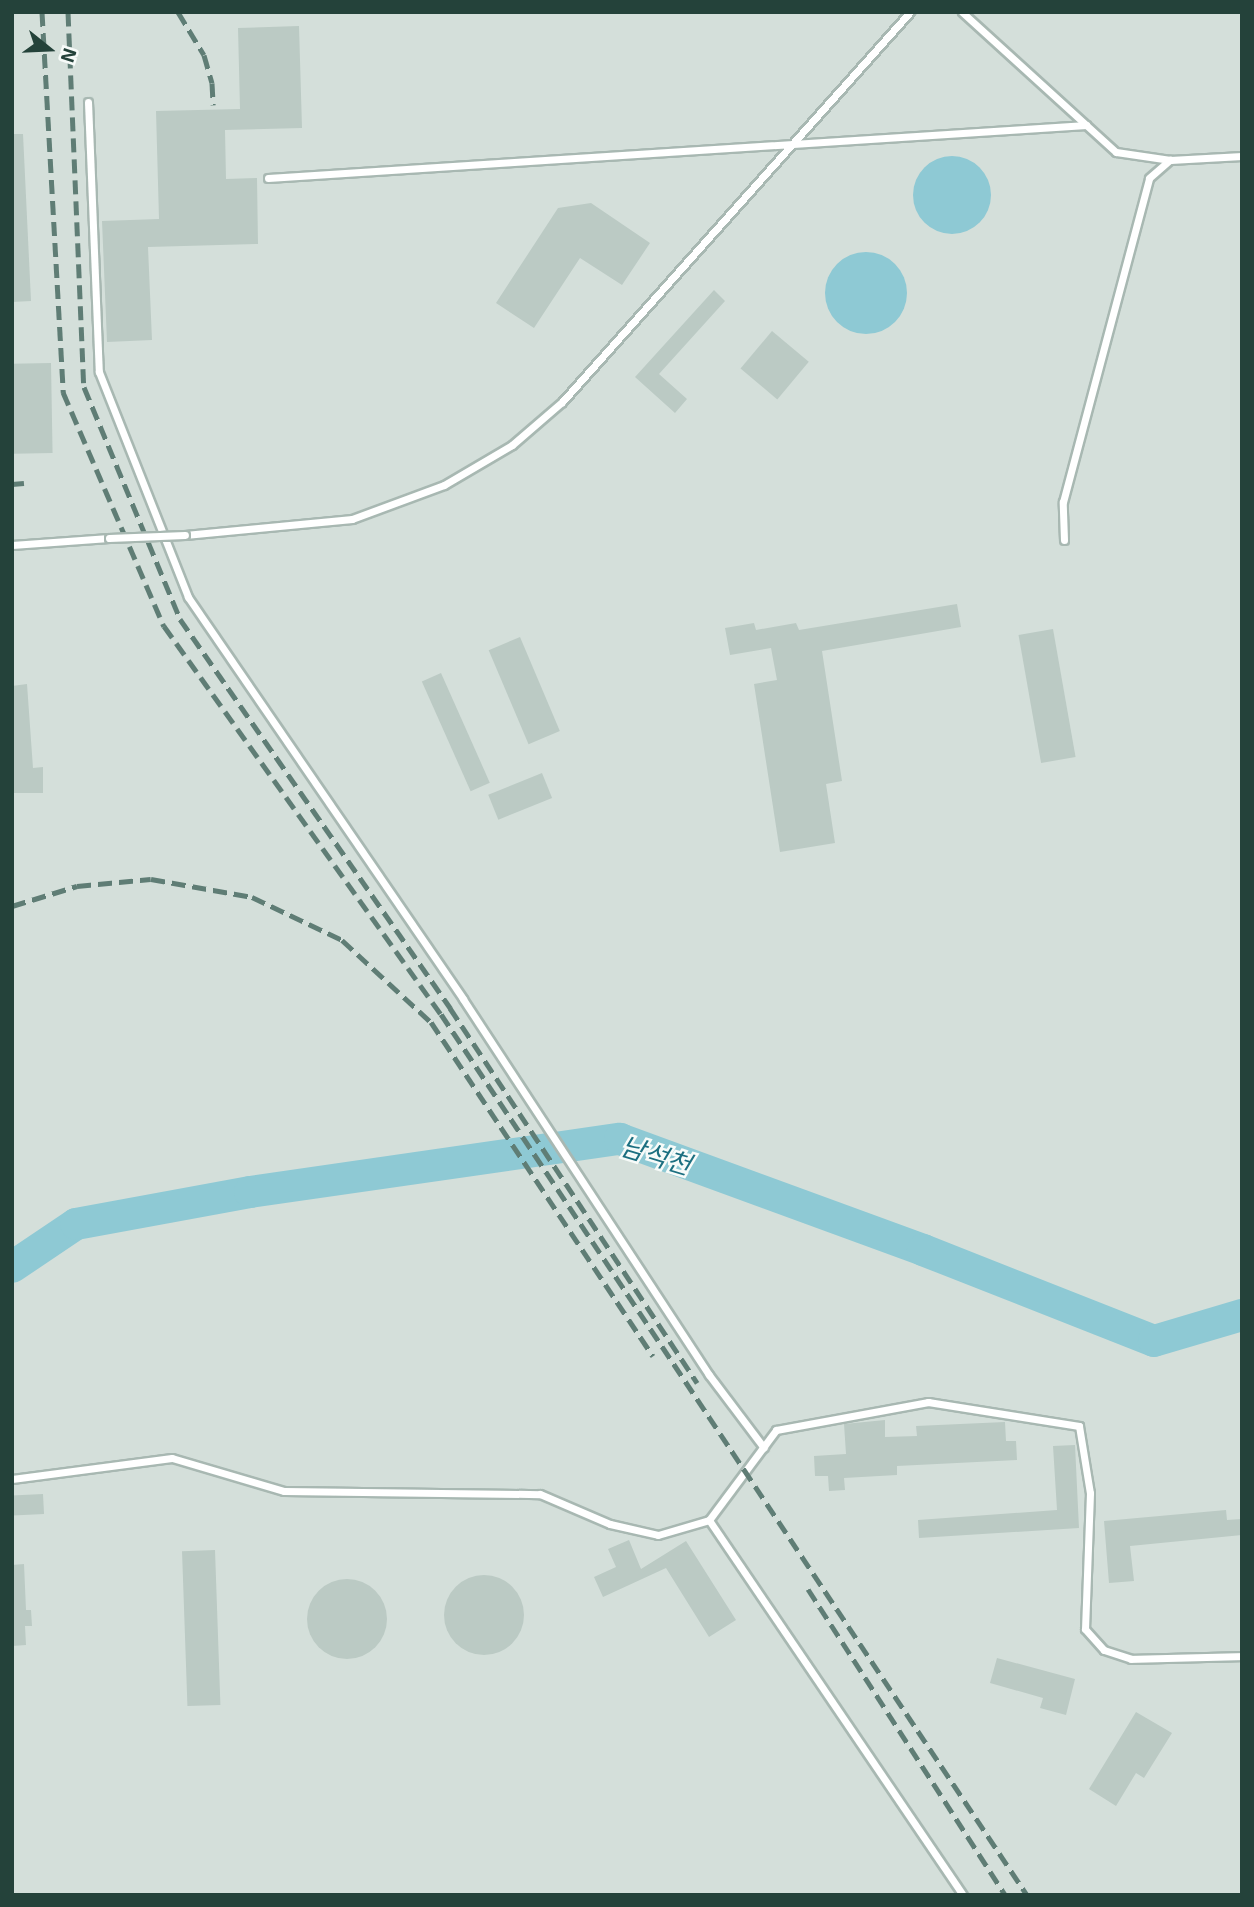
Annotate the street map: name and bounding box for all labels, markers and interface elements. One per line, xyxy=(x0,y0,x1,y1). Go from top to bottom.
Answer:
north arrow xyxy=(14,14,84,84)
text: N xyxy=(56,46,83,66)
water label: 남석천 xyxy=(617,1130,695,1180)

